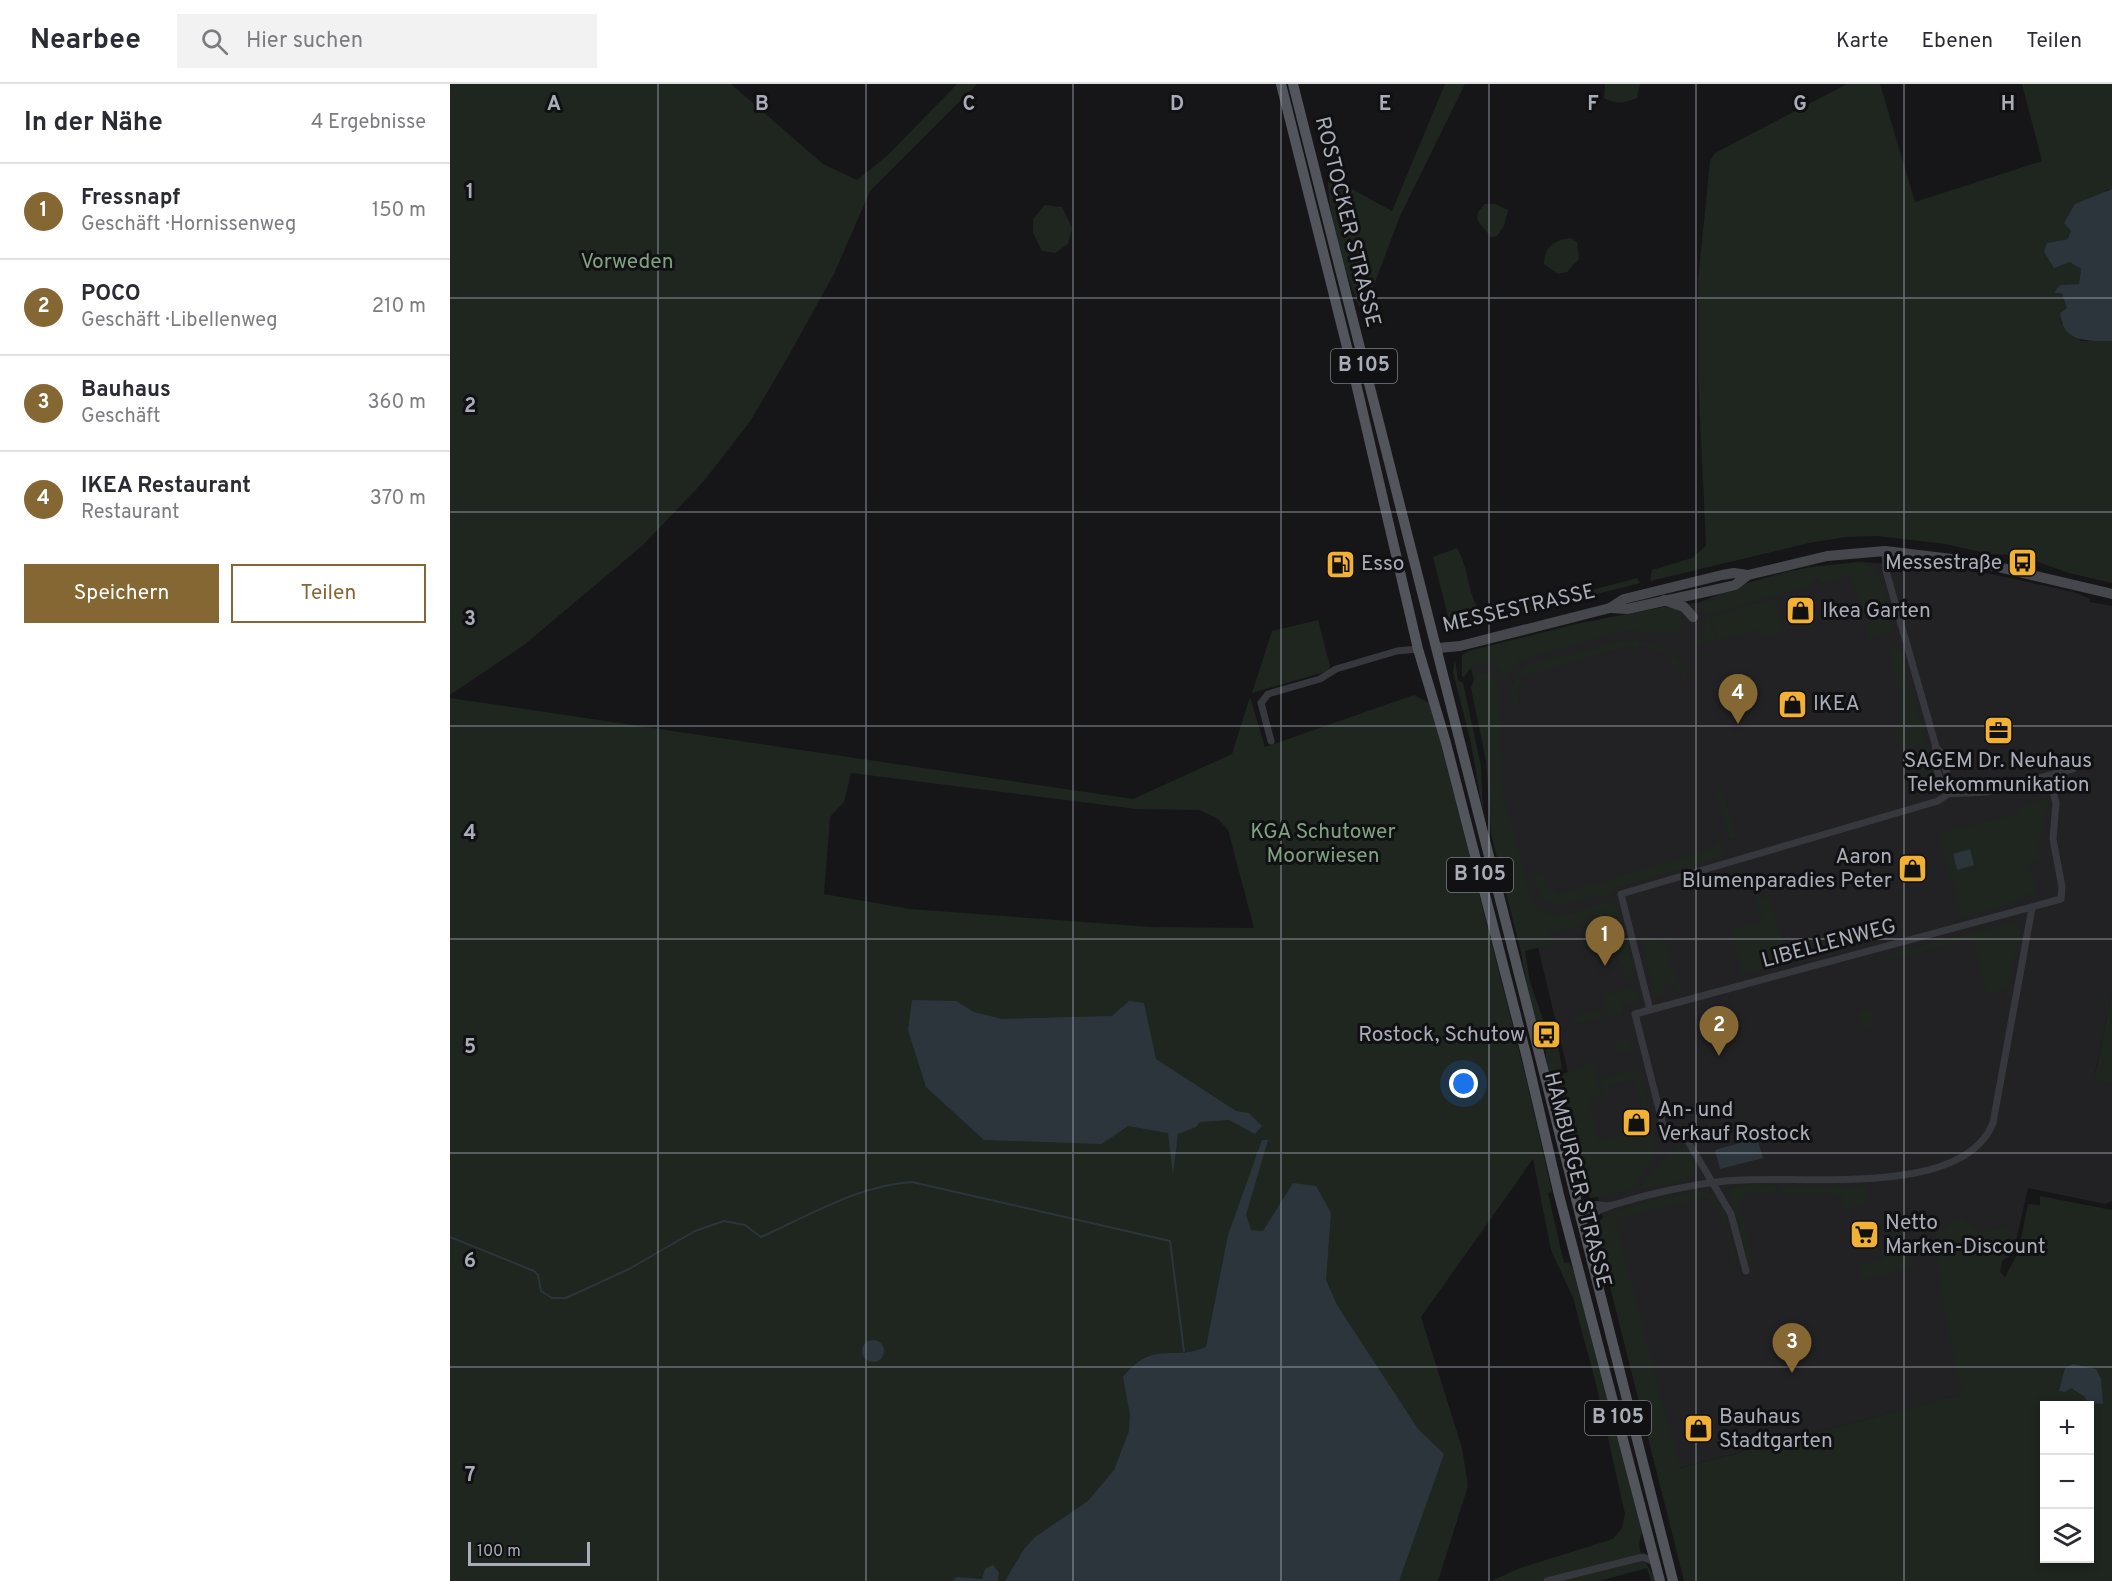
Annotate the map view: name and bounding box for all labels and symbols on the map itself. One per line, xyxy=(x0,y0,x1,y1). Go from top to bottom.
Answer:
text: A xyxy=(547,92,561,118)
text: B xyxy=(755,92,769,118)
text: C xyxy=(963,92,975,118)
text: D xyxy=(1170,92,1184,118)
text: E xyxy=(1379,92,1391,118)
text: F xyxy=(1587,92,1599,118)
text: G xyxy=(1793,92,1807,118)
text: H xyxy=(2001,92,2015,118)
street label: ROSTOCKER STRASSE xyxy=(1308,114,1386,330)
text: 1 xyxy=(466,180,474,206)
park label: Vorweden xyxy=(580,249,674,276)
road number: B 105 xyxy=(1331,349,1397,383)
text: 2 xyxy=(464,394,476,420)
bus stop icon: Messestraße xyxy=(2007,547,2039,579)
fuel station icon: Esso xyxy=(1324,548,1356,580)
place label: Messestraße xyxy=(1885,550,2002,577)
place label: Esso xyxy=(1361,551,1404,578)
street label: MESSESTRASSE xyxy=(1440,578,1598,640)
shop icon: Ikea Garten xyxy=(1785,595,1817,627)
place label: Ikea Garten xyxy=(1822,598,1931,625)
text: 3 xyxy=(464,607,476,633)
pin: 4 xyxy=(1718,674,1758,724)
shop icon: IKEA xyxy=(1776,688,1808,720)
place label: IKEA xyxy=(1813,691,1860,718)
office icon: SAGEM Dr. Neuhaus Telekommunikation xyxy=(1982,714,2014,746)
place label: SAGEM Dr. Neuhaus Telekommunikation xyxy=(1904,748,2092,799)
park label: KGA Schutower Moorwiesen xyxy=(1250,819,1396,870)
text: 4 xyxy=(464,821,476,847)
place label: Aaron Blumenparadies Peter xyxy=(1682,844,1892,895)
shop icon: Aaron Blumenparadies Peter xyxy=(1897,853,1929,885)
road number: B 105 xyxy=(1447,858,1513,892)
street label: LIBELLENWEG xyxy=(1759,913,1899,975)
pin: 1 xyxy=(1586,916,1624,966)
pin: 2 xyxy=(1700,1006,1738,1056)
bus stop icon: Rostock, Schutow xyxy=(1530,1019,1562,1051)
place label: Rostock, Schutow xyxy=(1358,1022,1525,1049)
text: 5 xyxy=(464,1035,476,1061)
your location xyxy=(1449,1069,1478,1098)
street label: HAMBURGER STRASSE xyxy=(1537,1069,1617,1291)
place label: An- und Verkauf Rostock xyxy=(1658,1097,1811,1148)
shop icon: An- und Verkauf Rostock xyxy=(1621,1106,1653,1138)
place label: Netto Marken-Discount xyxy=(1885,1210,2046,1261)
supermarket icon: Netto Marken-Discount xyxy=(1848,1219,1880,1251)
text: 6 xyxy=(464,1249,476,1275)
pin: 3 xyxy=(1772,1324,1812,1373)
road number: B 105 xyxy=(1585,1401,1651,1435)
place label: Bauhaus Stadtgarten xyxy=(1719,1404,1833,1455)
shop icon: Bauhaus Stadtgarten xyxy=(1682,1413,1714,1445)
text: 7 xyxy=(465,1463,475,1489)
scale bar xyxy=(468,1539,590,1566)

